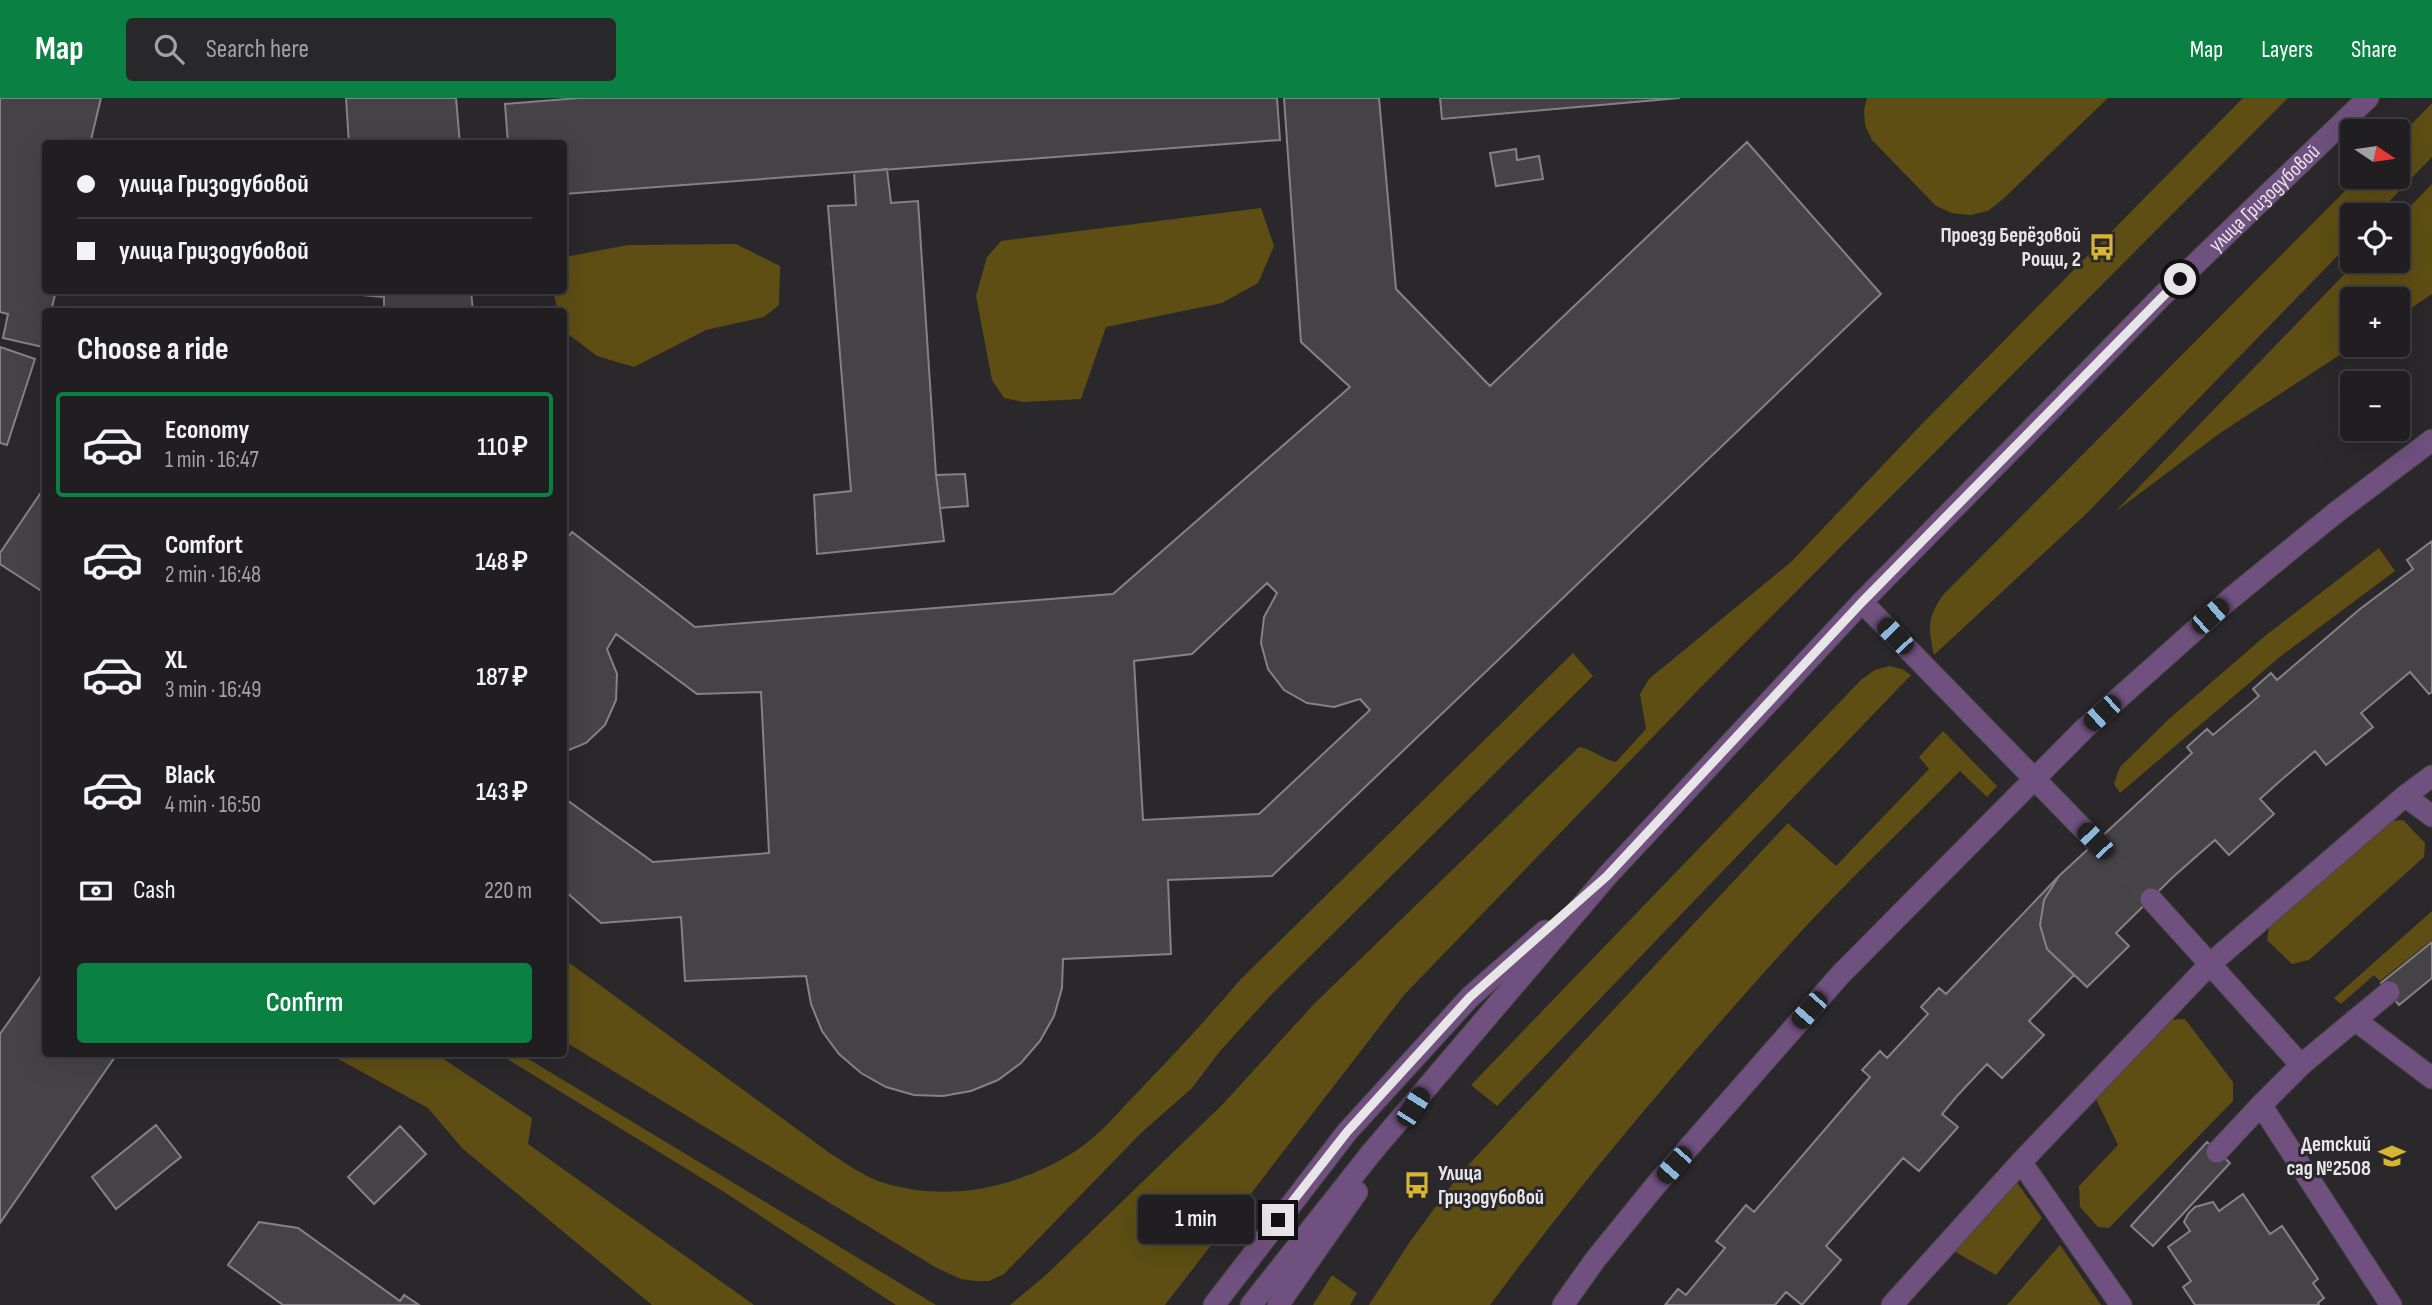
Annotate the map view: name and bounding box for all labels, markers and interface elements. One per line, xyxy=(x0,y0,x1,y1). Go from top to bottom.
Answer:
search box xyxy=(126,18,616,81)
text: Map xyxy=(35,29,84,69)
icon: search xyxy=(150,30,188,68)
text: Search here xyxy=(206,34,309,65)
text: Map xyxy=(2190,35,2223,64)
text: Layers xyxy=(2261,35,2313,64)
text: Share xyxy=(2351,35,2397,64)
north arrow xyxy=(2340,119,2410,189)
map controls xyxy=(2340,119,2410,441)
street label: улица Гризодубовой xyxy=(2204,139,2325,257)
text: улица Гризодубовой xyxy=(119,169,309,200)
button: locate xyxy=(2340,203,2410,273)
place label: Проезд Берёзовой Рощи, 2 xyxy=(1940,223,2081,272)
bus stop icon: Проезд Берёзовой Рощи, 2 xyxy=(2087,232,2117,262)
text: улица Гризодубовой xyxy=(119,236,309,267)
route start xyxy=(2164,263,2196,295)
button: + xyxy=(2340,287,2410,357)
text: Choose a ride xyxy=(77,330,229,369)
button: − xyxy=(2340,371,2410,441)
icon: car xyxy=(81,413,144,476)
text: Economy xyxy=(165,415,249,446)
text: 110 ₽ xyxy=(477,432,528,463)
text: 1 min · 16:47 xyxy=(165,446,259,474)
icon: car xyxy=(81,528,144,591)
text: Comfort xyxy=(165,530,243,561)
text: 148 ₽ xyxy=(475,547,528,578)
text: 2 min · 16:48 xyxy=(165,561,261,589)
car xyxy=(2188,594,2233,638)
car xyxy=(1873,614,1918,658)
icon: car xyxy=(81,643,144,706)
text: XL xyxy=(165,645,187,676)
text: 187 ₽ xyxy=(476,662,528,693)
text: 3 min · 16:49 xyxy=(165,676,261,704)
car xyxy=(2080,691,2125,735)
icon: car xyxy=(81,758,144,821)
text: Black xyxy=(165,760,215,791)
text: 143 ₽ xyxy=(476,777,528,808)
text: 4 min · 16:50 xyxy=(165,791,261,819)
car xyxy=(2073,819,2118,863)
icon: cash xyxy=(77,872,115,910)
text: Cash xyxy=(133,875,176,906)
text: 220 m xyxy=(484,877,532,905)
button: Confirm xyxy=(77,963,532,1043)
car xyxy=(1788,987,1831,1033)
car xyxy=(1393,1084,1434,1130)
place label: Детский сад №2508 xyxy=(2286,1132,2371,1181)
school or university icon: Детский сад №2508 xyxy=(2377,1141,2407,1171)
car xyxy=(1653,1142,1696,1188)
place label: Улица Гризодубовой xyxy=(1438,1161,1544,1210)
bus stop icon: Улица Гризодубовой xyxy=(1402,1170,1432,1200)
callout: 1 min xyxy=(1138,1196,1254,1244)
route end xyxy=(1262,1204,1294,1236)
text: 1 min xyxy=(1175,1205,1217,1233)

